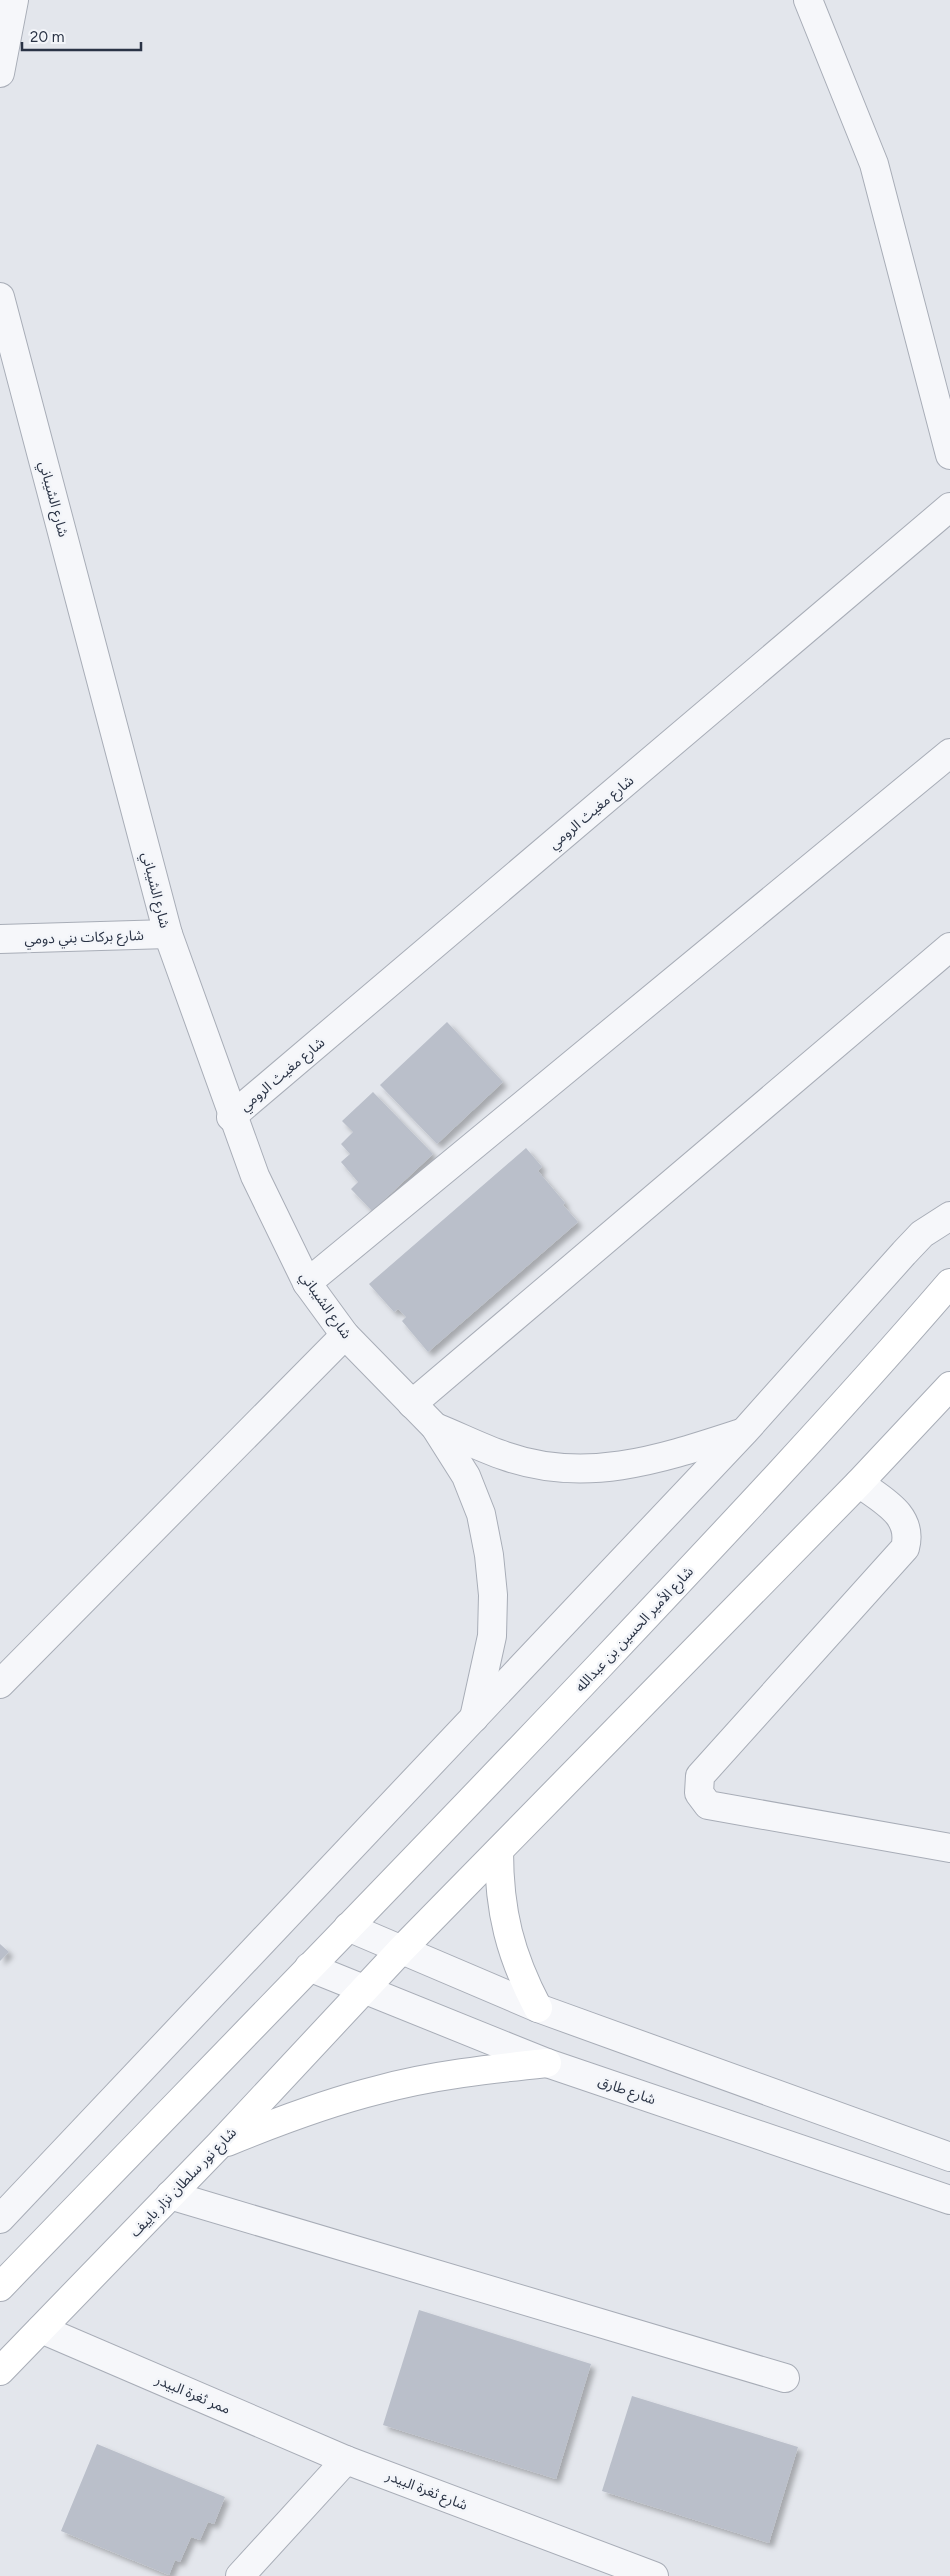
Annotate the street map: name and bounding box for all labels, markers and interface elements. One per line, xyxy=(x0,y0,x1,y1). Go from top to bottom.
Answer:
scale bar xyxy=(22,20,141,52)
text: 20 m xyxy=(30,28,64,46)
street label: شارع الشيباني xyxy=(33,459,72,539)
street label: شارع مغيث الرومي xyxy=(545,772,639,855)
street label: شارع الشيباني xyxy=(136,850,173,930)
street label: شارع بركات بني دومي xyxy=(24,927,144,950)
street label: شارع مغيث الرومي xyxy=(236,1034,330,1117)
street label: شارع الشيباني xyxy=(294,1269,355,1343)
street label: شارع الأمير الحسين بن عبدالله xyxy=(572,1563,698,1697)
street label: شارع طارق xyxy=(595,2073,658,2110)
street label: شارع نور سلطان نزار باييف xyxy=(127,2124,241,2242)
street label: ممر ثغرة البيدر xyxy=(152,2371,233,2418)
street label: شارع ثغرة البيدر xyxy=(382,2467,470,2516)

